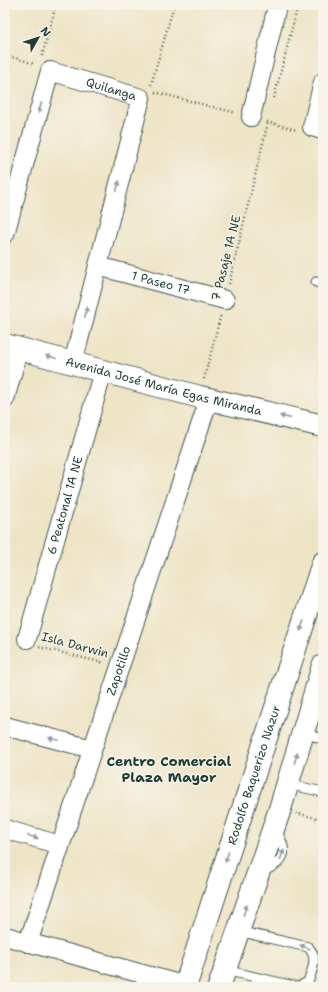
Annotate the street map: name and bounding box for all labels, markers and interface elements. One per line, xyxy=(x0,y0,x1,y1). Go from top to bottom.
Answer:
north arrow xyxy=(18,18,58,58)
text: N xyxy=(37,24,54,40)
street label: Quilanga xyxy=(84,74,139,104)
one-way arrow xyxy=(36,102,42,115)
one-way arrow xyxy=(116,180,122,192)
street label: 7 Pasaje 1A NE xyxy=(208,214,244,302)
street label: 1 Paseo 17 xyxy=(130,267,192,298)
one-way arrow xyxy=(83,306,89,318)
street label: Avenida José María Egas Miranda xyxy=(64,353,264,419)
one-way arrow xyxy=(44,354,57,360)
one-way arrow xyxy=(279,414,291,420)
street label: 6 Peatonal 1A NE xyxy=(43,454,86,556)
one-way arrow xyxy=(299,621,305,633)
street label: Isla Darwin xyxy=(40,628,110,662)
street label: Zapotillo xyxy=(103,644,134,697)
street label: Rodolfo Baquerizo Nazur xyxy=(224,703,284,847)
one-way arrow xyxy=(48,736,60,742)
district label: Centro Comercial Plaza Mayor xyxy=(107,752,232,786)
one-way arrow xyxy=(293,752,299,764)
one-way arrow xyxy=(27,834,39,840)
one-way arrow xyxy=(279,849,285,861)
one-way arrow xyxy=(224,851,230,863)
one-way arrow xyxy=(243,904,249,916)
one-way arrow xyxy=(299,944,311,951)

